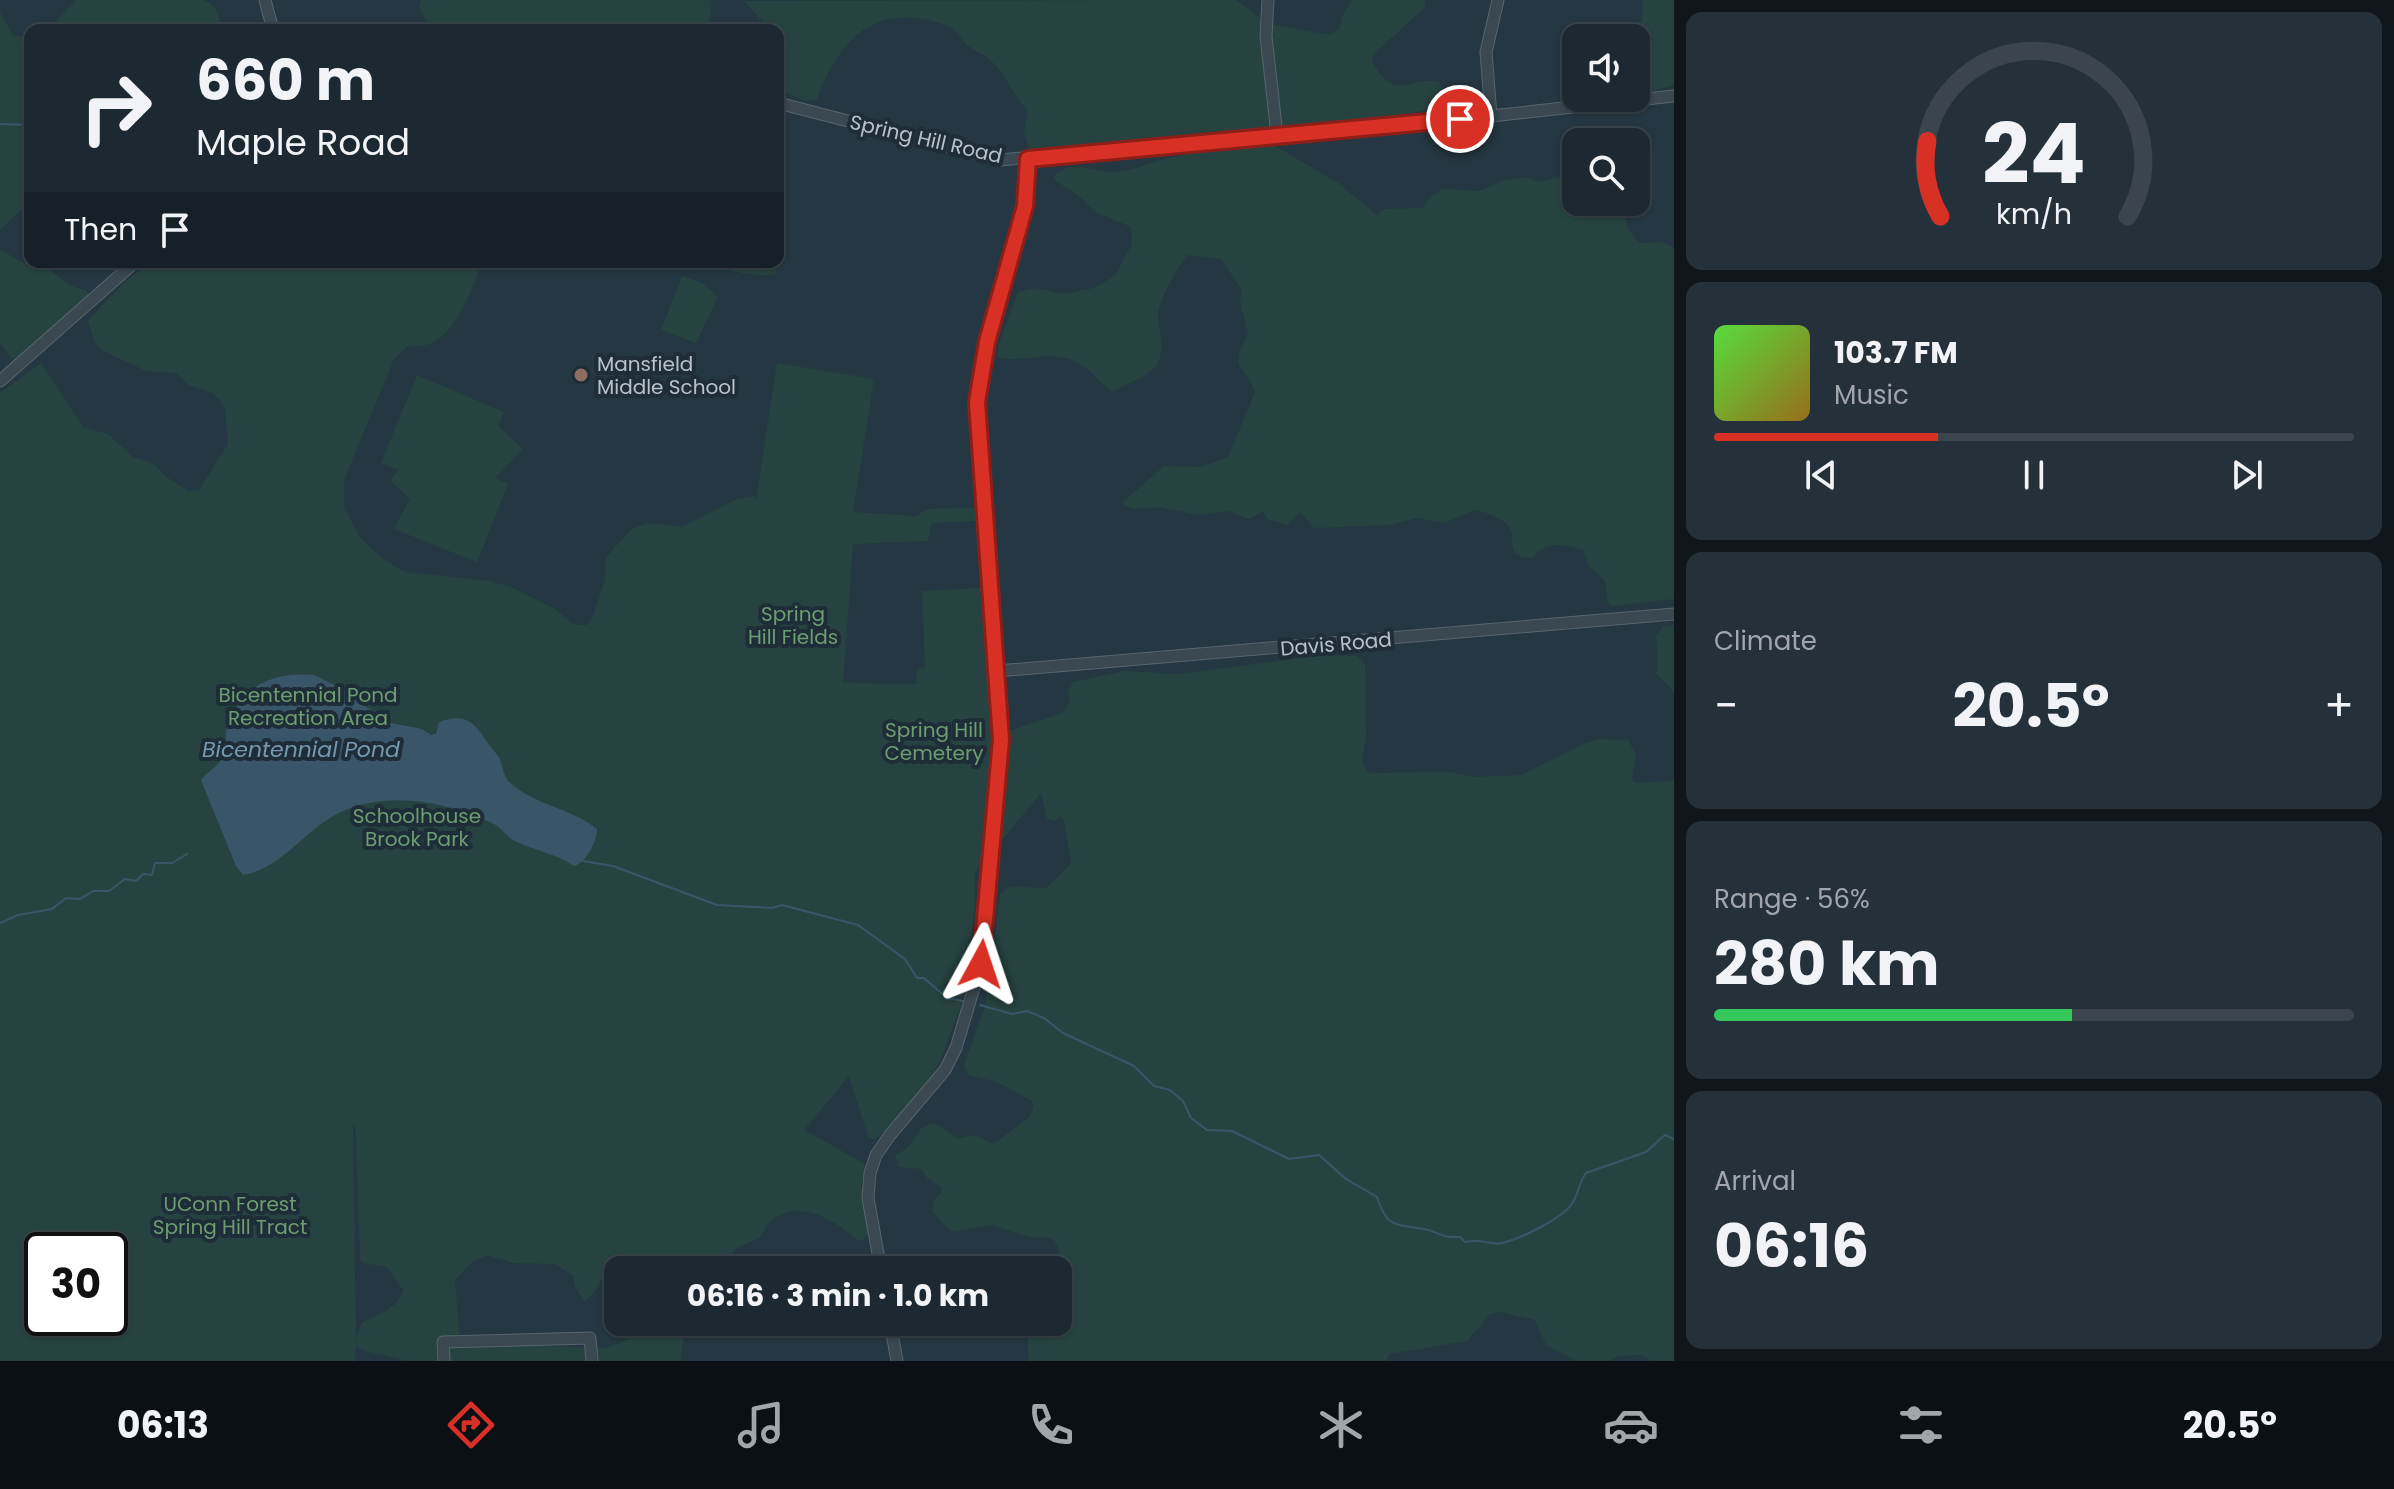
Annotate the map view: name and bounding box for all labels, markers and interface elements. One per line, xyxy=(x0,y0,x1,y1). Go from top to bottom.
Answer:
map controls xyxy=(1562,24,1650,216)
button: sound xyxy=(1562,24,1650,112)
text: 660 m xyxy=(196,41,375,120)
icon: right xyxy=(64,56,168,160)
pin xyxy=(1426,85,1494,153)
text: 24 xyxy=(1982,95,2086,211)
icon: arrive xyxy=(1438,97,1482,141)
street label: Spring Hill Road xyxy=(847,108,1005,170)
text: Maple Road xyxy=(196,117,410,168)
button: search xyxy=(1562,128,1650,216)
text: km/h xyxy=(1996,194,2072,234)
text: Then xyxy=(64,208,137,251)
icon: arrive xyxy=(153,208,197,252)
text: 103.7 FM xyxy=(1834,331,1958,374)
place label: Mansfield Middle School xyxy=(597,350,736,401)
marker: Mansfield Middle School xyxy=(572,366,590,384)
text: Music xyxy=(1834,377,1909,413)
icon: previous xyxy=(1799,453,1843,497)
icon: pause xyxy=(2012,453,2056,497)
icon: next xyxy=(2225,453,2269,497)
park label: Spring Hill Fields xyxy=(748,600,838,651)
text: Climate xyxy=(1714,623,1817,659)
street label: Davis Road xyxy=(1279,625,1393,663)
text: 20.5° xyxy=(1953,664,2110,748)
text: − xyxy=(1714,675,1738,736)
text: + xyxy=(2324,675,2354,736)
park label: Bicentennial Pond Recreation Area xyxy=(218,681,398,732)
park label: Spring Hill Cemetery xyxy=(884,716,984,767)
water label: Bicentennial Pond xyxy=(202,734,400,765)
park label: Schoolhouse Brook Park xyxy=(353,802,481,853)
text: Range · 56% xyxy=(1714,881,1870,917)
position arrow xyxy=(939,922,1023,1006)
text: 280 km xyxy=(1714,922,1940,1006)
text: Arrival xyxy=(1714,1163,1796,1199)
park label: UConn Forest Spring Hill Tract xyxy=(153,1190,307,1241)
text: 06:16 xyxy=(1714,1204,1869,1288)
speed limit sign: 30 xyxy=(24,1232,128,1336)
text: 06:16 · 3 min · 1.0 km xyxy=(687,1274,989,1317)
icon: directions xyxy=(443,1397,499,1453)
icon: music xyxy=(733,1397,789,1453)
icon: phone xyxy=(1023,1397,1079,1453)
icon: climate xyxy=(1313,1397,1369,1453)
icon: car xyxy=(1603,1397,1659,1453)
icon: filters xyxy=(1893,1397,1949,1453)
text: 06:13 xyxy=(117,1400,209,1451)
text: 20.5° xyxy=(2183,1400,2277,1451)

